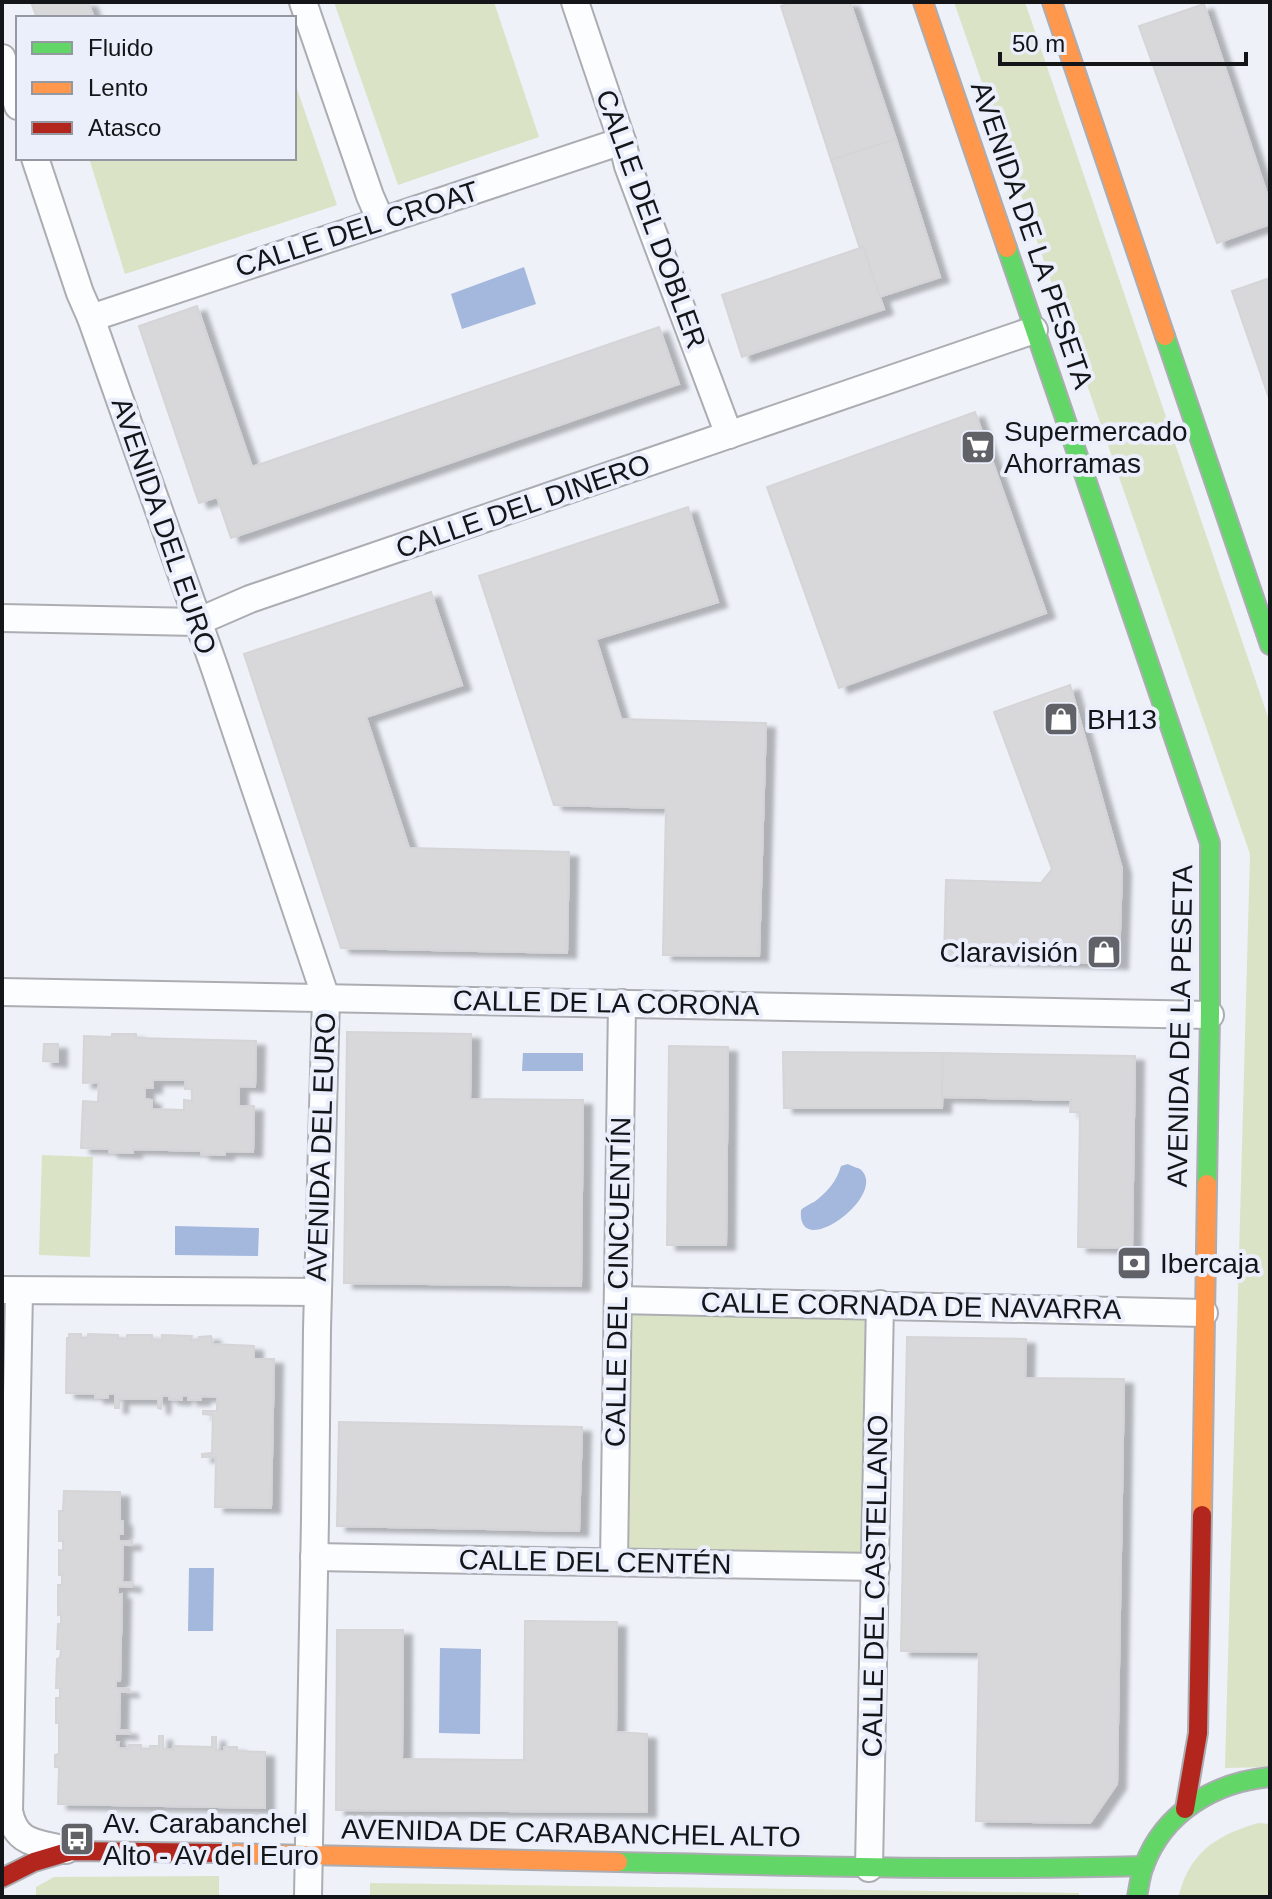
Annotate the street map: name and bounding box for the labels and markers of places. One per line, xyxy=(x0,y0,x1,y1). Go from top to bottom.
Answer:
place label: Supermercado Ahorramas xyxy=(1004,416,1188,479)
supermarket icon: Supermercado Ahorramas xyxy=(959,428,997,466)
shop icon: BH13 xyxy=(1042,700,1080,738)
place label: BH13 xyxy=(1087,704,1157,735)
shop icon: Claravisión xyxy=(1085,933,1123,971)
place label: Claravisión xyxy=(940,937,1078,968)
bank icon: Ibercaja xyxy=(1115,1244,1153,1282)
place label: Ibercaja xyxy=(1160,1248,1260,1279)
place label: Av. Carabanchel Alto - Av del Euro xyxy=(103,1808,319,1871)
bus stop icon: Av. Carabanchel Alto - Av del Euro xyxy=(58,1820,96,1858)

